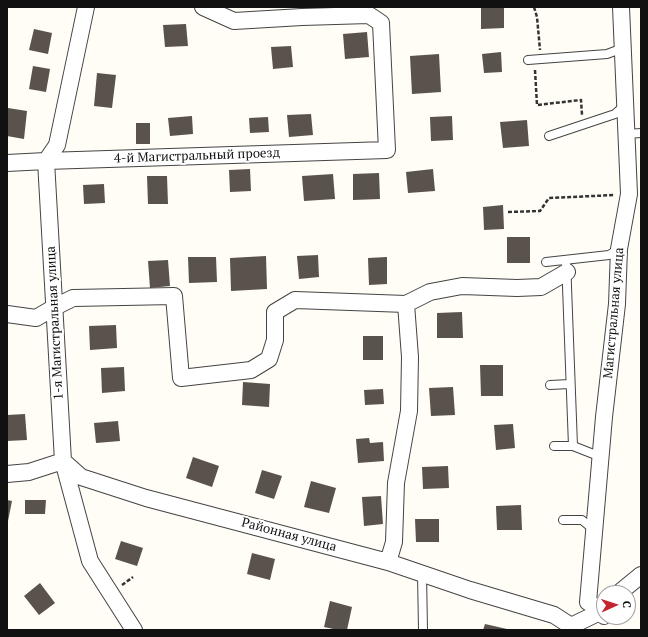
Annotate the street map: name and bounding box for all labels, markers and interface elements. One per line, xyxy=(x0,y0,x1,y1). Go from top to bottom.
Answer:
street label: 4-й Магистральный проезд xyxy=(114,145,280,167)
street label: 1-я Магистральная улица xyxy=(43,246,67,400)
street label: Магистральная улица xyxy=(600,247,628,379)
street label: Районная улица xyxy=(240,515,338,555)
north arrow xyxy=(596,585,636,625)
text: С xyxy=(620,600,634,608)

